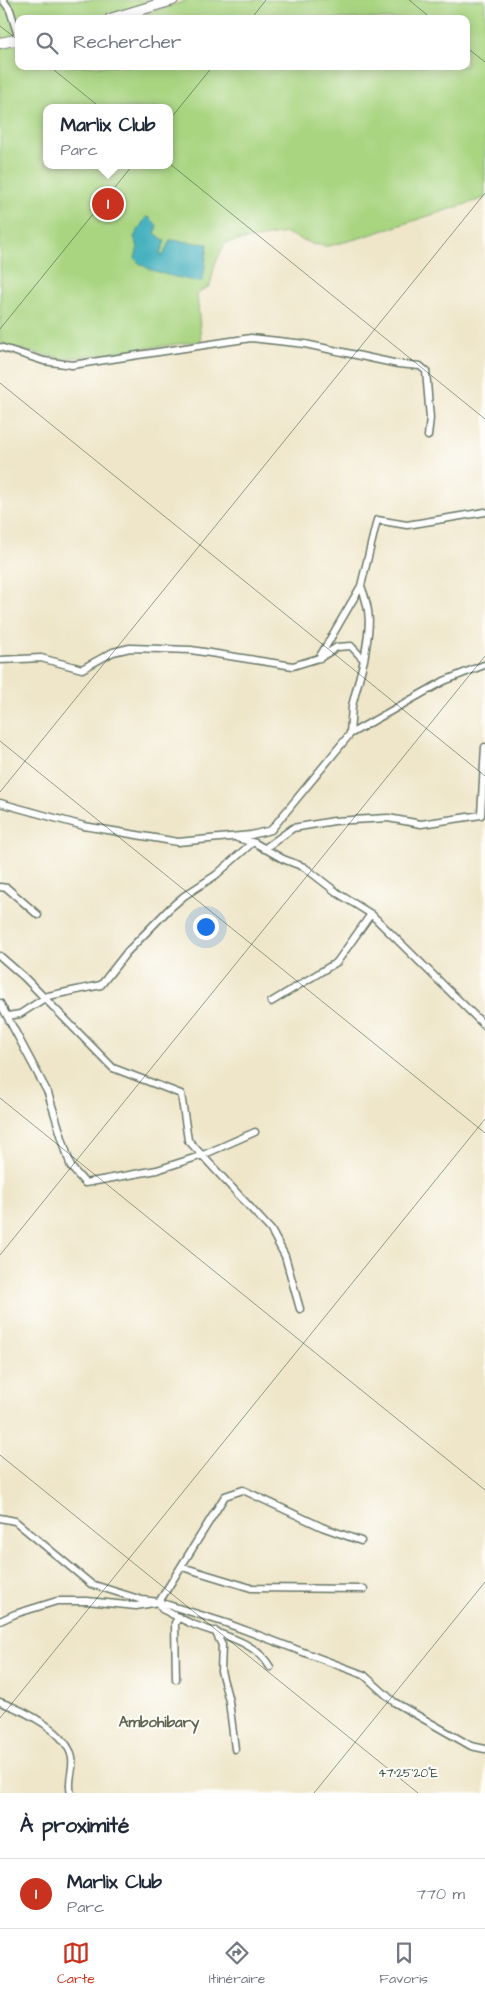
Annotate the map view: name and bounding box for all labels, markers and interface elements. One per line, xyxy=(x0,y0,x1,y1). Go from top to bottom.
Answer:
search box xyxy=(15,15,470,70)
icon: search xyxy=(33,29,61,57)
text: Rechercher xyxy=(73,29,181,56)
popup xyxy=(43,104,173,169)
text: Marlix Club xyxy=(60,112,156,139)
text: Parc xyxy=(60,139,98,161)
pin: 1 xyxy=(92,185,124,223)
your location xyxy=(193,914,219,940)
district label: Ambohibary xyxy=(119,1712,200,1734)
text: 47°25'20"E xyxy=(378,1765,438,1782)
text: À proximité xyxy=(20,1811,129,1840)
text: Marlix Club xyxy=(67,1869,162,1896)
text: 1 xyxy=(35,1883,37,1905)
text: 770 m xyxy=(416,1883,465,1905)
text: Parc xyxy=(67,1896,104,1918)
tab: Carte xyxy=(57,1939,95,1989)
tab: Itinéraire xyxy=(209,1939,265,1989)
tab: Favoris xyxy=(379,1939,428,1989)

